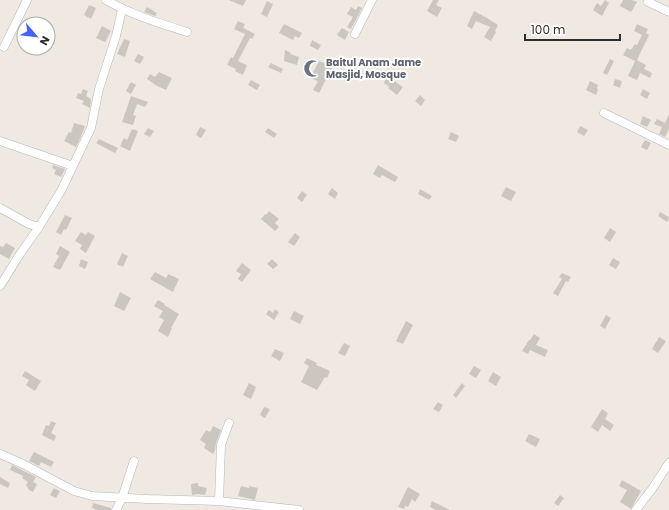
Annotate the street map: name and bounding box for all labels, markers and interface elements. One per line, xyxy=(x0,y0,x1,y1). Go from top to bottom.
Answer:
north arrow xyxy=(16,16,56,56)
scale bar xyxy=(525,16,620,42)
text: 100 m xyxy=(531,21,565,38)
text: N xyxy=(36,33,54,48)
place label: Baitul Anam Jame Masjid, Mosque xyxy=(326,55,421,82)
mosque icon: Baitul Anam Jame Masjid, Mosque xyxy=(303,58,323,78)

